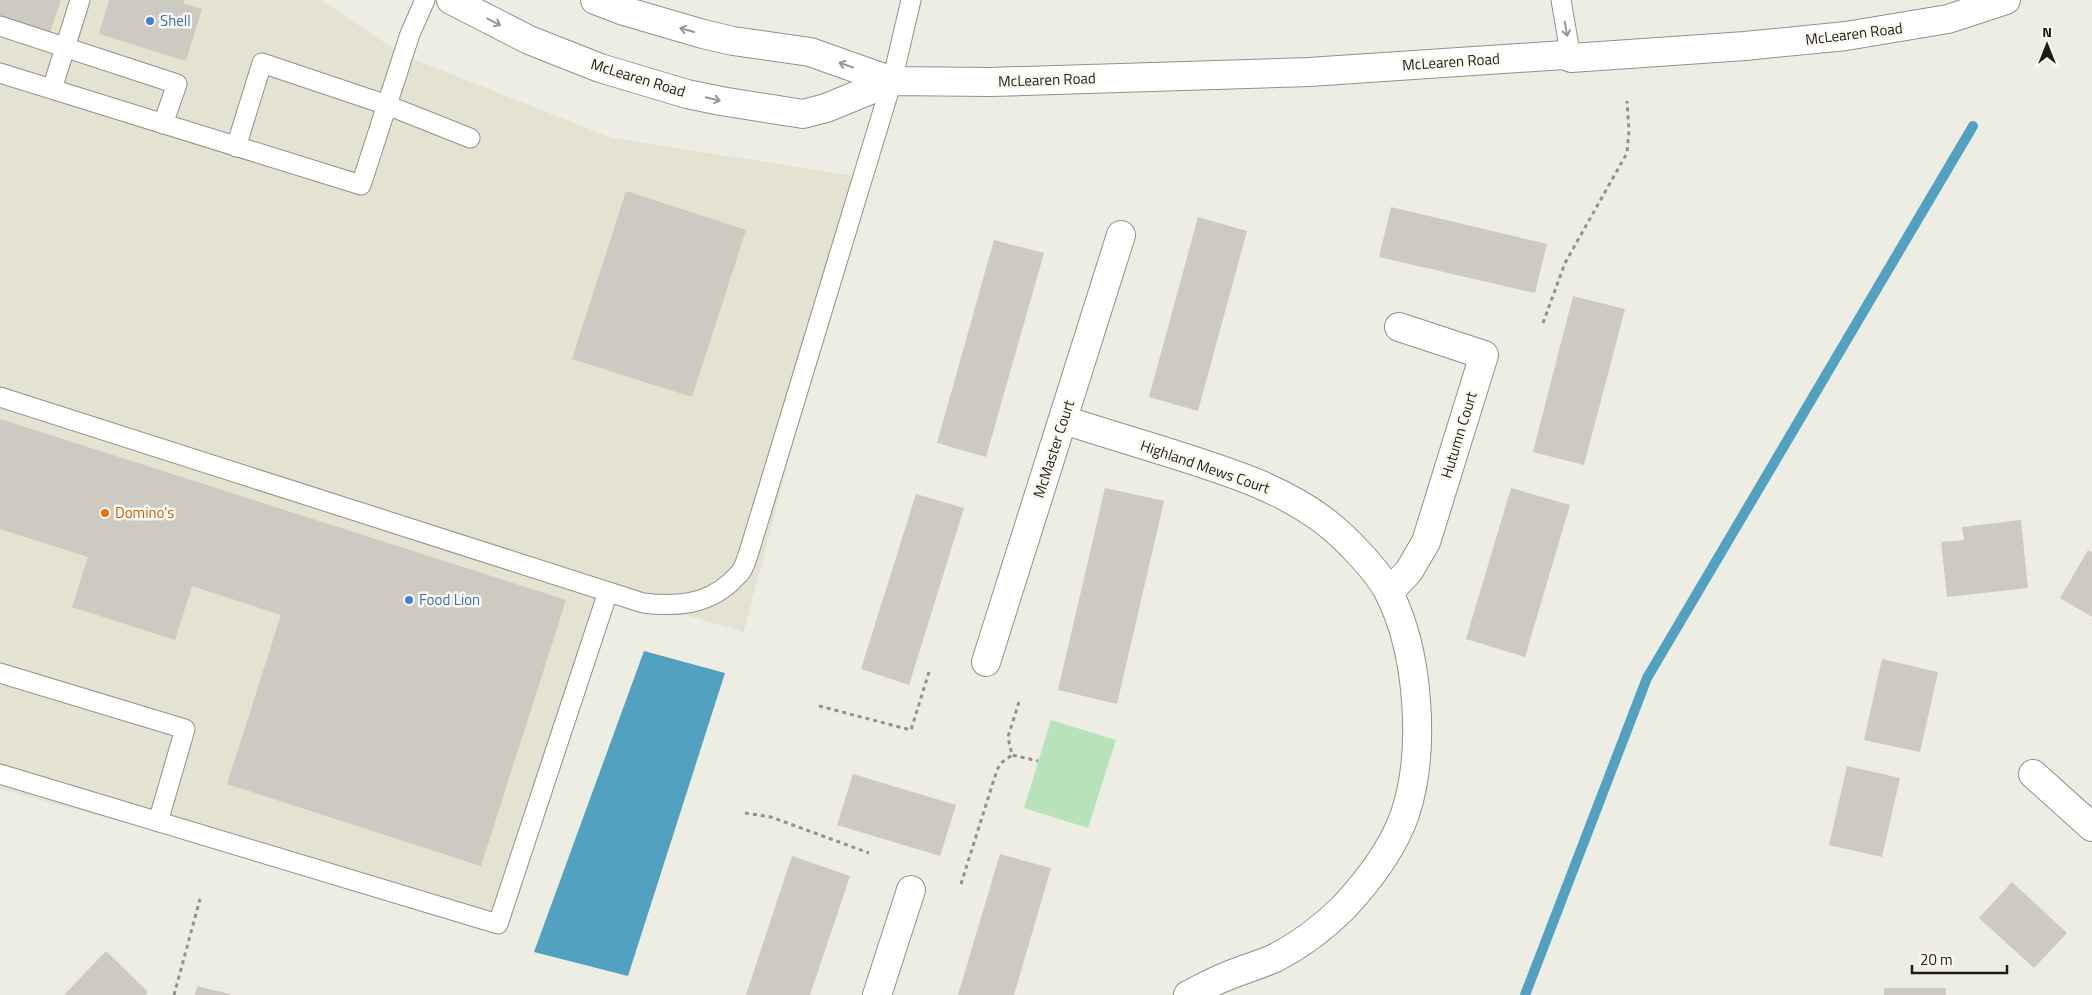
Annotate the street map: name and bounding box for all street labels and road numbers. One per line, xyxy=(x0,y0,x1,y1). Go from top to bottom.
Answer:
street label: McLearen Road xyxy=(1804,16,1904,51)
street label: McLearen Road xyxy=(1401,47,1501,76)
street label: McLearen Road xyxy=(588,52,688,103)
street label: McLearen Road xyxy=(998,66,1096,93)
street label: Hutumn Court xyxy=(1434,388,1483,481)
street label: McMaster Court xyxy=(1027,396,1080,501)
street label: Highland Mews Court xyxy=(1137,434,1274,500)

